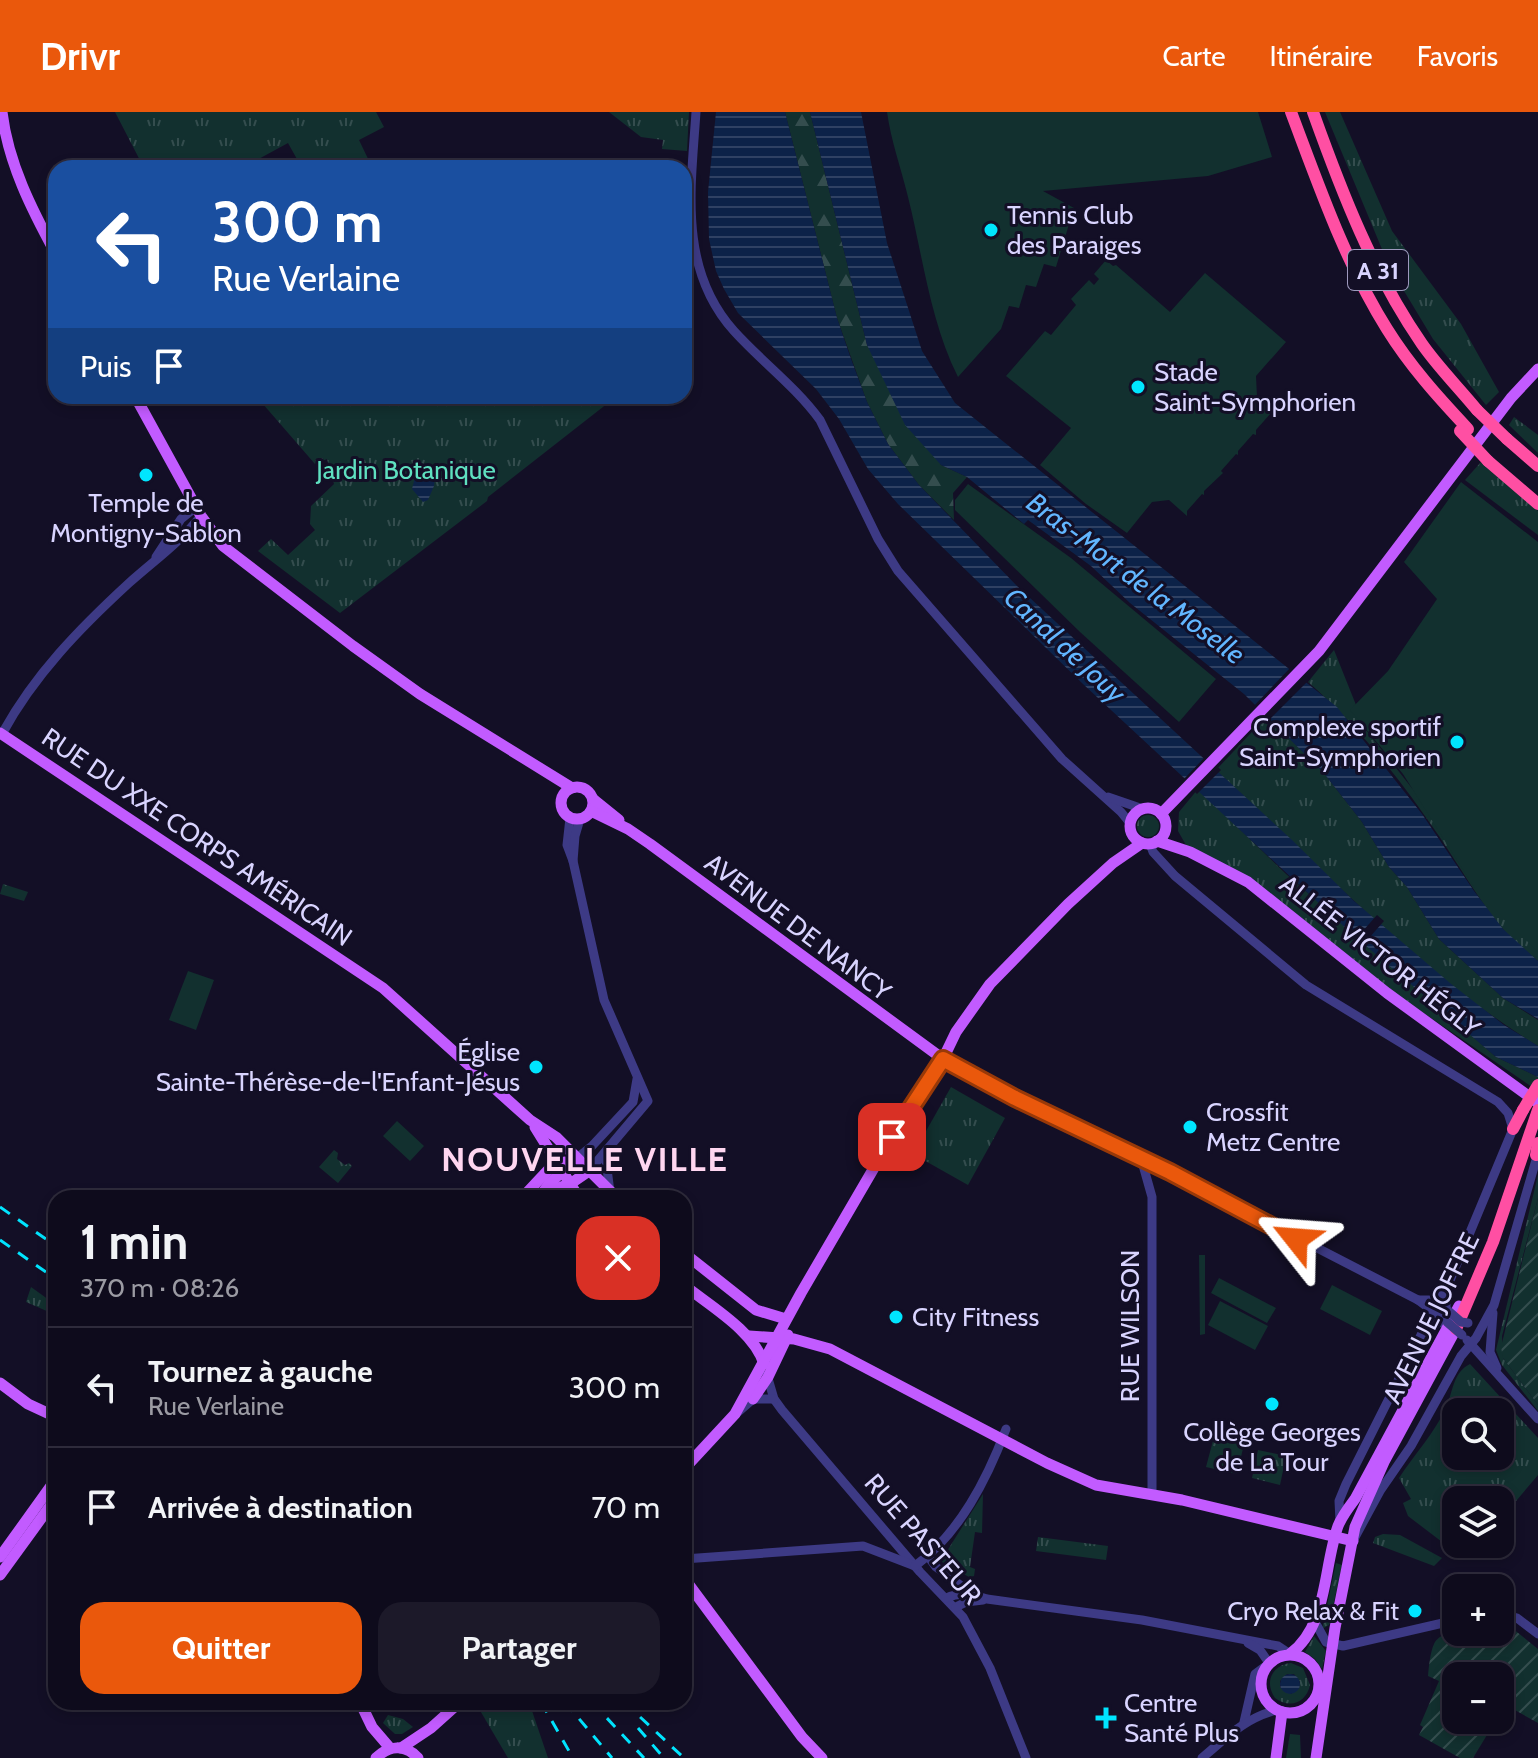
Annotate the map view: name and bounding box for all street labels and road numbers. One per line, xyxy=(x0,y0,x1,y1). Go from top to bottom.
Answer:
road number: A 31 xyxy=(1348,250,1408,290)
street label: RUE DU XXE CORPS AMÉRICAIN xyxy=(36,721,358,953)
street label: AVENUE DE NANCY xyxy=(699,847,898,1008)
street label: ALLÉE VICTOR HÉGLY xyxy=(1274,868,1487,1044)
street label: AVENUE JOFFRE xyxy=(1376,1227,1486,1409)
street label: RUE WILSON xyxy=(1114,1250,1146,1402)
street label: RUE PASTEUR xyxy=(858,1467,989,1611)

